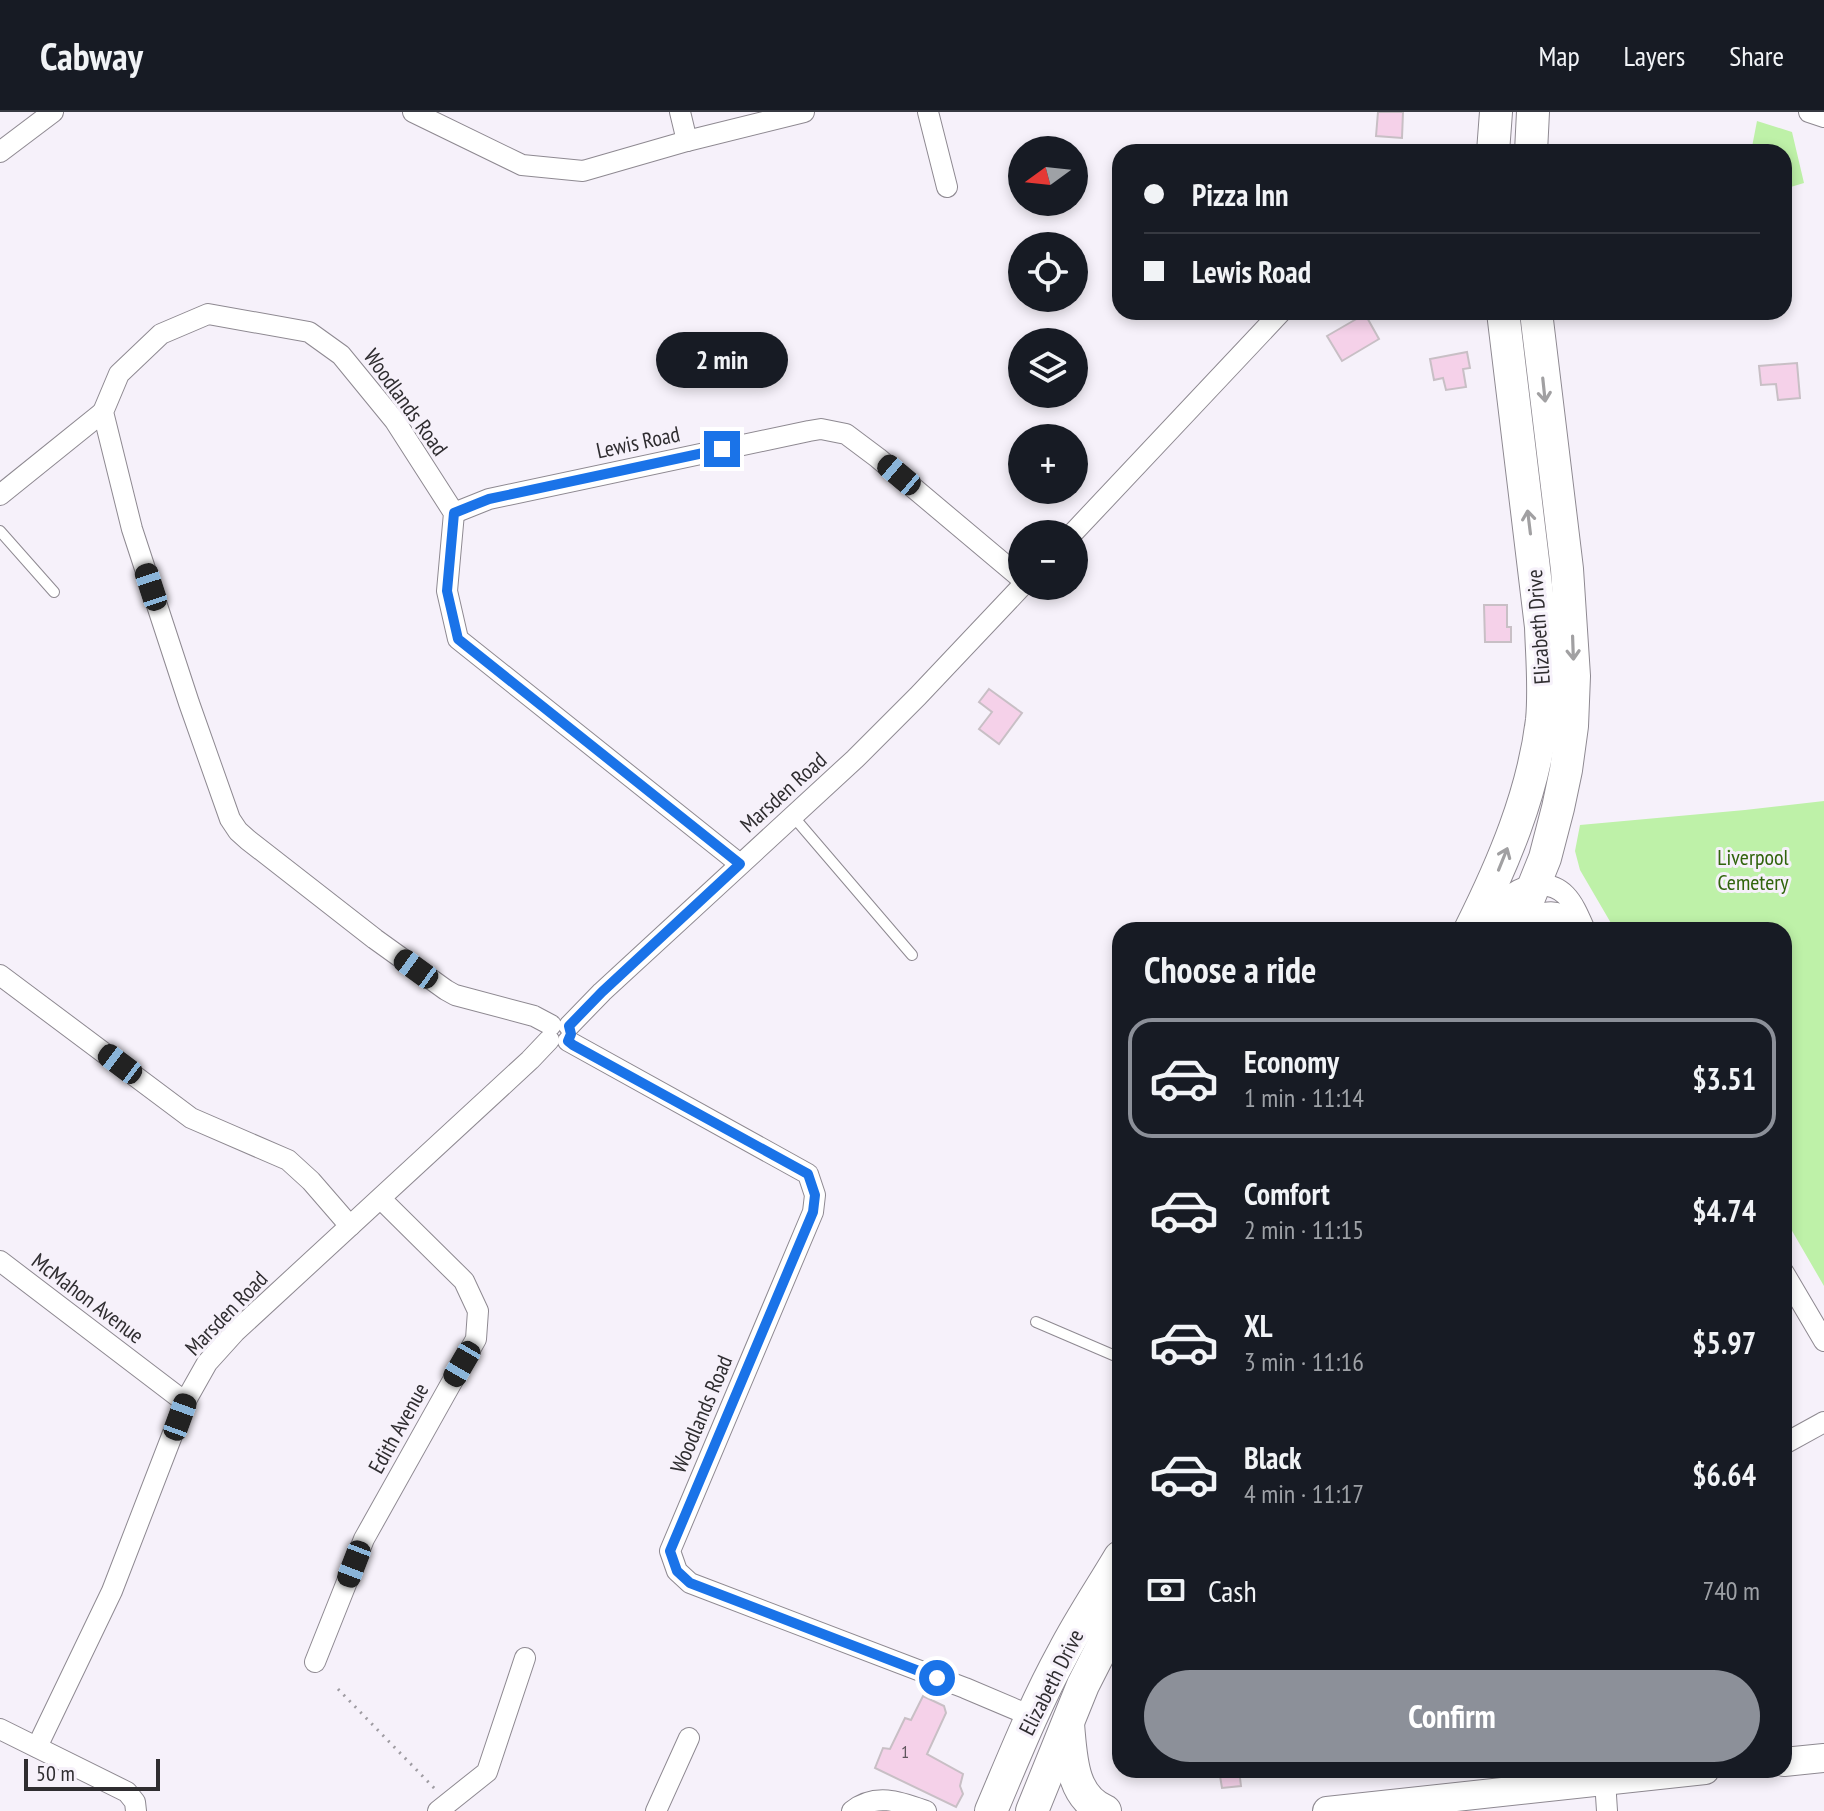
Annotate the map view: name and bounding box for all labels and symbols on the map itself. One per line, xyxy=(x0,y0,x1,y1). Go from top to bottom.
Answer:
north arrow xyxy=(1008,136,1088,216)
callout: 2 min xyxy=(656,333,788,389)
street label: Woodlands Road xyxy=(358,343,454,461)
one-way arrow xyxy=(1537,376,1552,402)
street label: Lewis Road xyxy=(594,420,682,464)
route end xyxy=(704,431,740,467)
car xyxy=(873,450,925,500)
one-way arrow xyxy=(1521,509,1536,536)
car xyxy=(132,560,170,614)
street label: Elizabeth Drive xyxy=(1520,569,1556,685)
one-way arrow xyxy=(1565,634,1580,661)
street label: Marsden Road xyxy=(734,746,832,838)
park label: Liverpool Cemetery xyxy=(1717,843,1789,896)
one-way arrow xyxy=(1496,848,1511,872)
car xyxy=(390,945,442,993)
car xyxy=(94,1040,146,1088)
street label: McMahon Avenue xyxy=(26,1247,150,1349)
street label: Marsden Road xyxy=(179,1265,273,1361)
car xyxy=(440,1337,484,1391)
street label: Woodlands Road xyxy=(664,1351,738,1477)
street label: Edith Avenue xyxy=(362,1378,434,1478)
car xyxy=(161,1390,199,1444)
car xyxy=(334,1537,374,1591)
street label: Elizabeth Drive xyxy=(1012,1624,1090,1740)
route start xyxy=(919,1660,955,1696)
house number: 1 xyxy=(901,1740,909,1763)
scale bar xyxy=(24,1755,160,1791)

